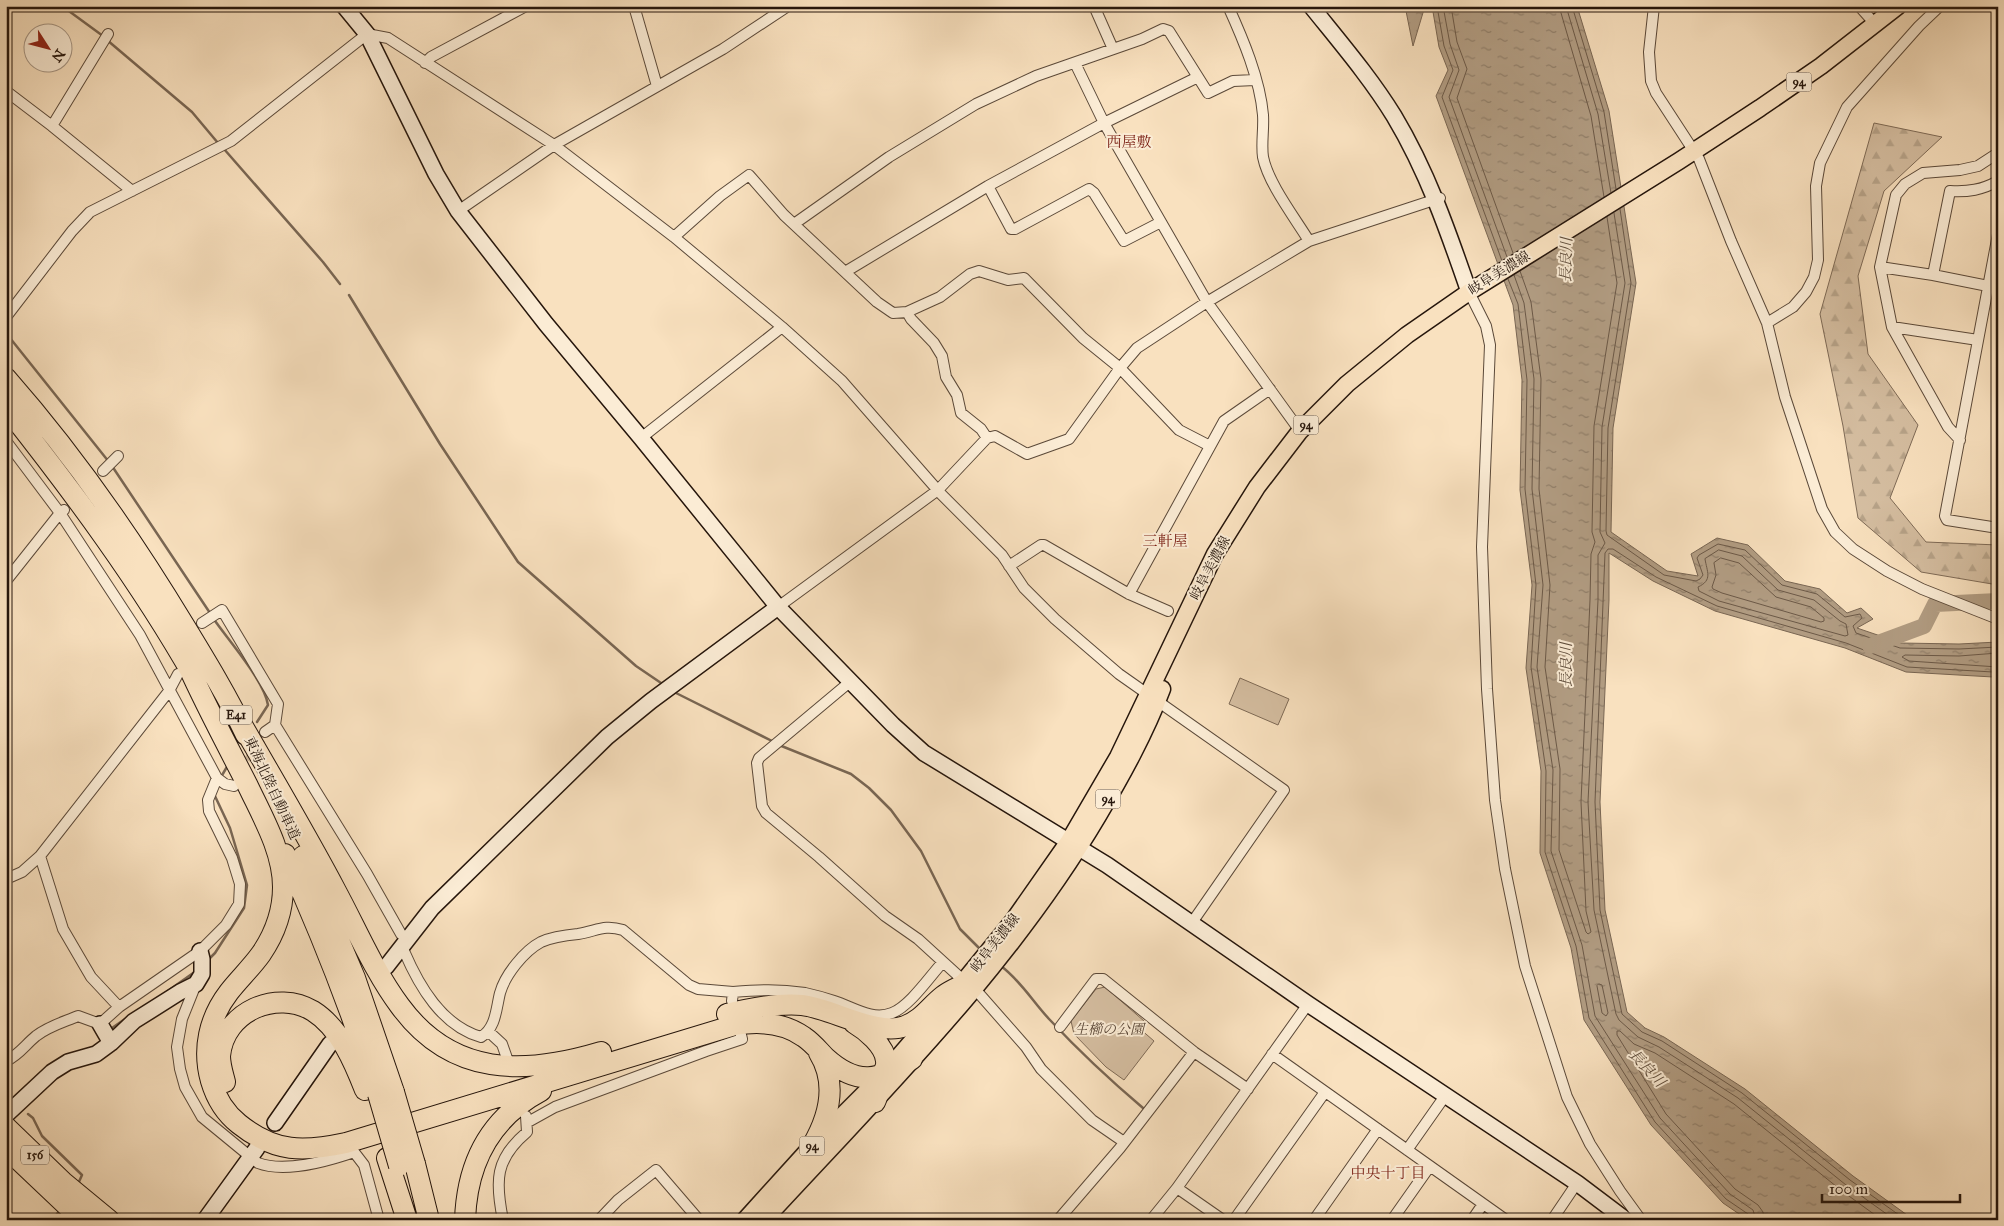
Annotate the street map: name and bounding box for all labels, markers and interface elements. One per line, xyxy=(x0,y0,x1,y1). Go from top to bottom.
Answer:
north arrow xyxy=(22,22,72,72)
text: N xyxy=(48,46,68,65)
road number: 94 xyxy=(1786,72,1812,91)
district label: 西屋敷 xyxy=(1106,133,1152,151)
water label: 長良川 xyxy=(1557,235,1575,283)
street label: 岐阜美濃線 xyxy=(1465,247,1533,299)
road number: 94 xyxy=(1294,416,1318,434)
district label: 三軒屋 xyxy=(1142,532,1188,550)
street label: 岐阜美濃線 xyxy=(1186,533,1234,603)
water label: 長良川 xyxy=(1557,641,1575,688)
road number: E41 xyxy=(220,706,252,724)
street label: 東海北陸自動車道 xyxy=(241,734,303,842)
road number: 94 xyxy=(1096,790,1120,809)
street label: 岐阜美濃線 xyxy=(967,910,1023,976)
park label: 生櫛の公園 xyxy=(1074,1021,1146,1038)
water label: 長良川 xyxy=(1625,1045,1670,1092)
road number: 94 xyxy=(800,1136,824,1156)
road number: 156 xyxy=(21,1146,49,1164)
district label: 中央十丁目 xyxy=(1350,1164,1426,1182)
scale bar xyxy=(1822,1171,1959,1203)
text: 100 m xyxy=(1829,1180,1869,1198)

